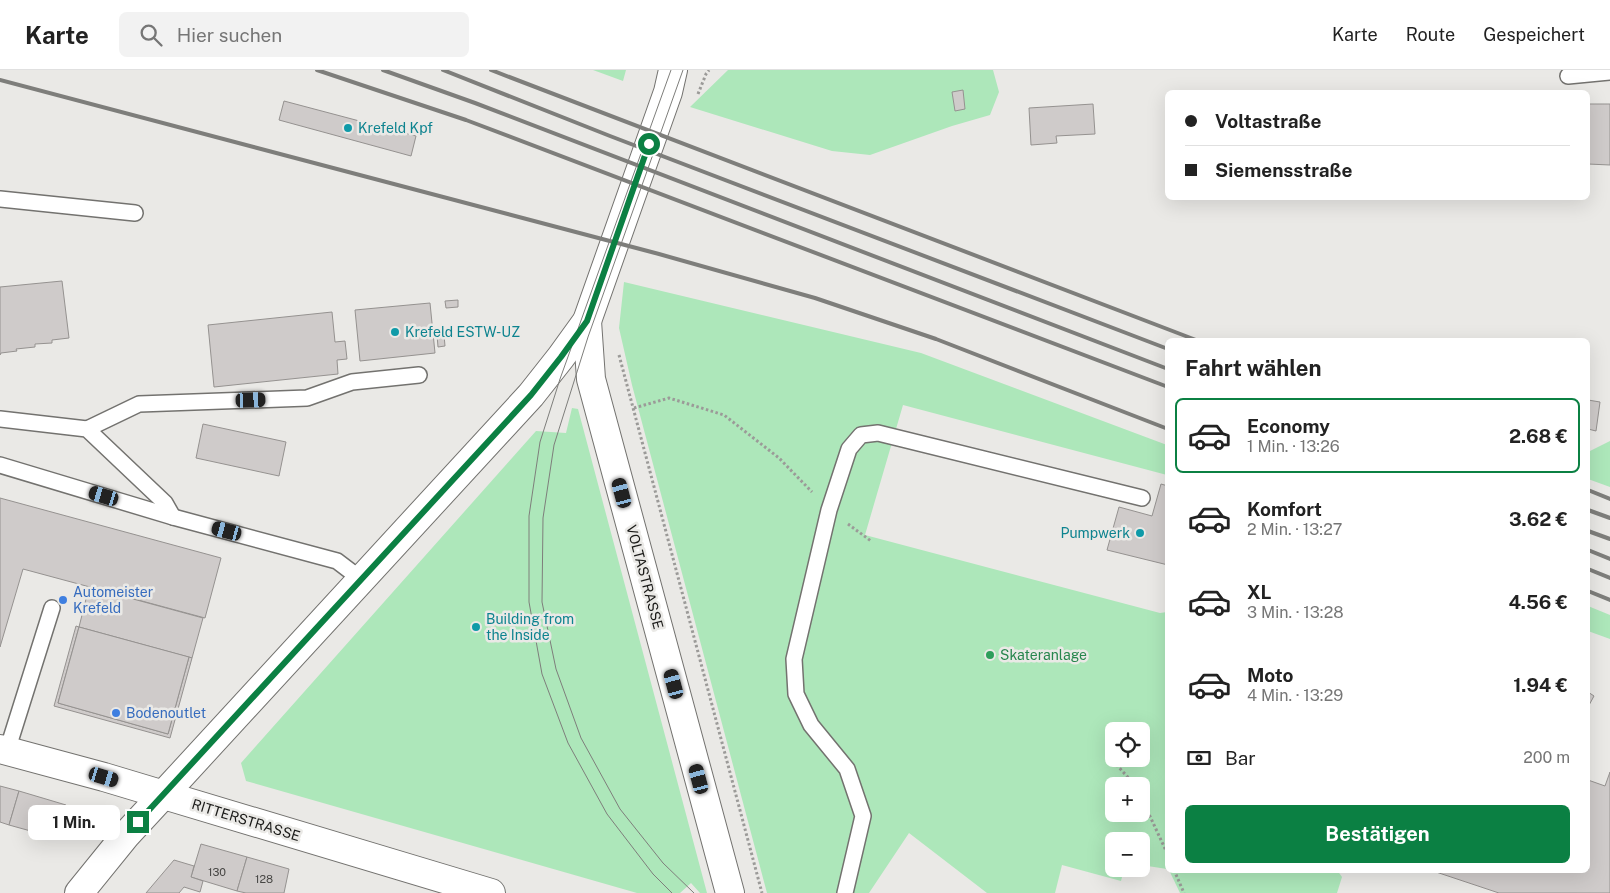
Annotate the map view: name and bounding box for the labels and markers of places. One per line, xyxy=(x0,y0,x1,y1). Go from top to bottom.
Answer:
place label: Krefeld Kpf xyxy=(358,120,433,136)
marker: Krefeld Kpf xyxy=(342,122,354,134)
place label: Krefeld ESTW-UZ xyxy=(405,324,520,340)
marker: Krefeld ESTW-UZ xyxy=(389,326,401,338)
place label: Pumpwerk xyxy=(1061,525,1130,541)
marker: Pumpwerk xyxy=(1134,527,1146,539)
place label: Automeister Krefeld xyxy=(73,584,153,616)
marker: Automeister Krefeld xyxy=(57,594,69,606)
place label: Building from the Inside xyxy=(486,611,574,643)
marker: Building from the Inside xyxy=(470,621,482,633)
place label: Skateranlage xyxy=(1000,647,1087,663)
marker: Skateranlage xyxy=(984,649,996,661)
place label: Bodenoutlet xyxy=(126,705,206,721)
marker: Bodenoutlet xyxy=(110,707,122,719)

